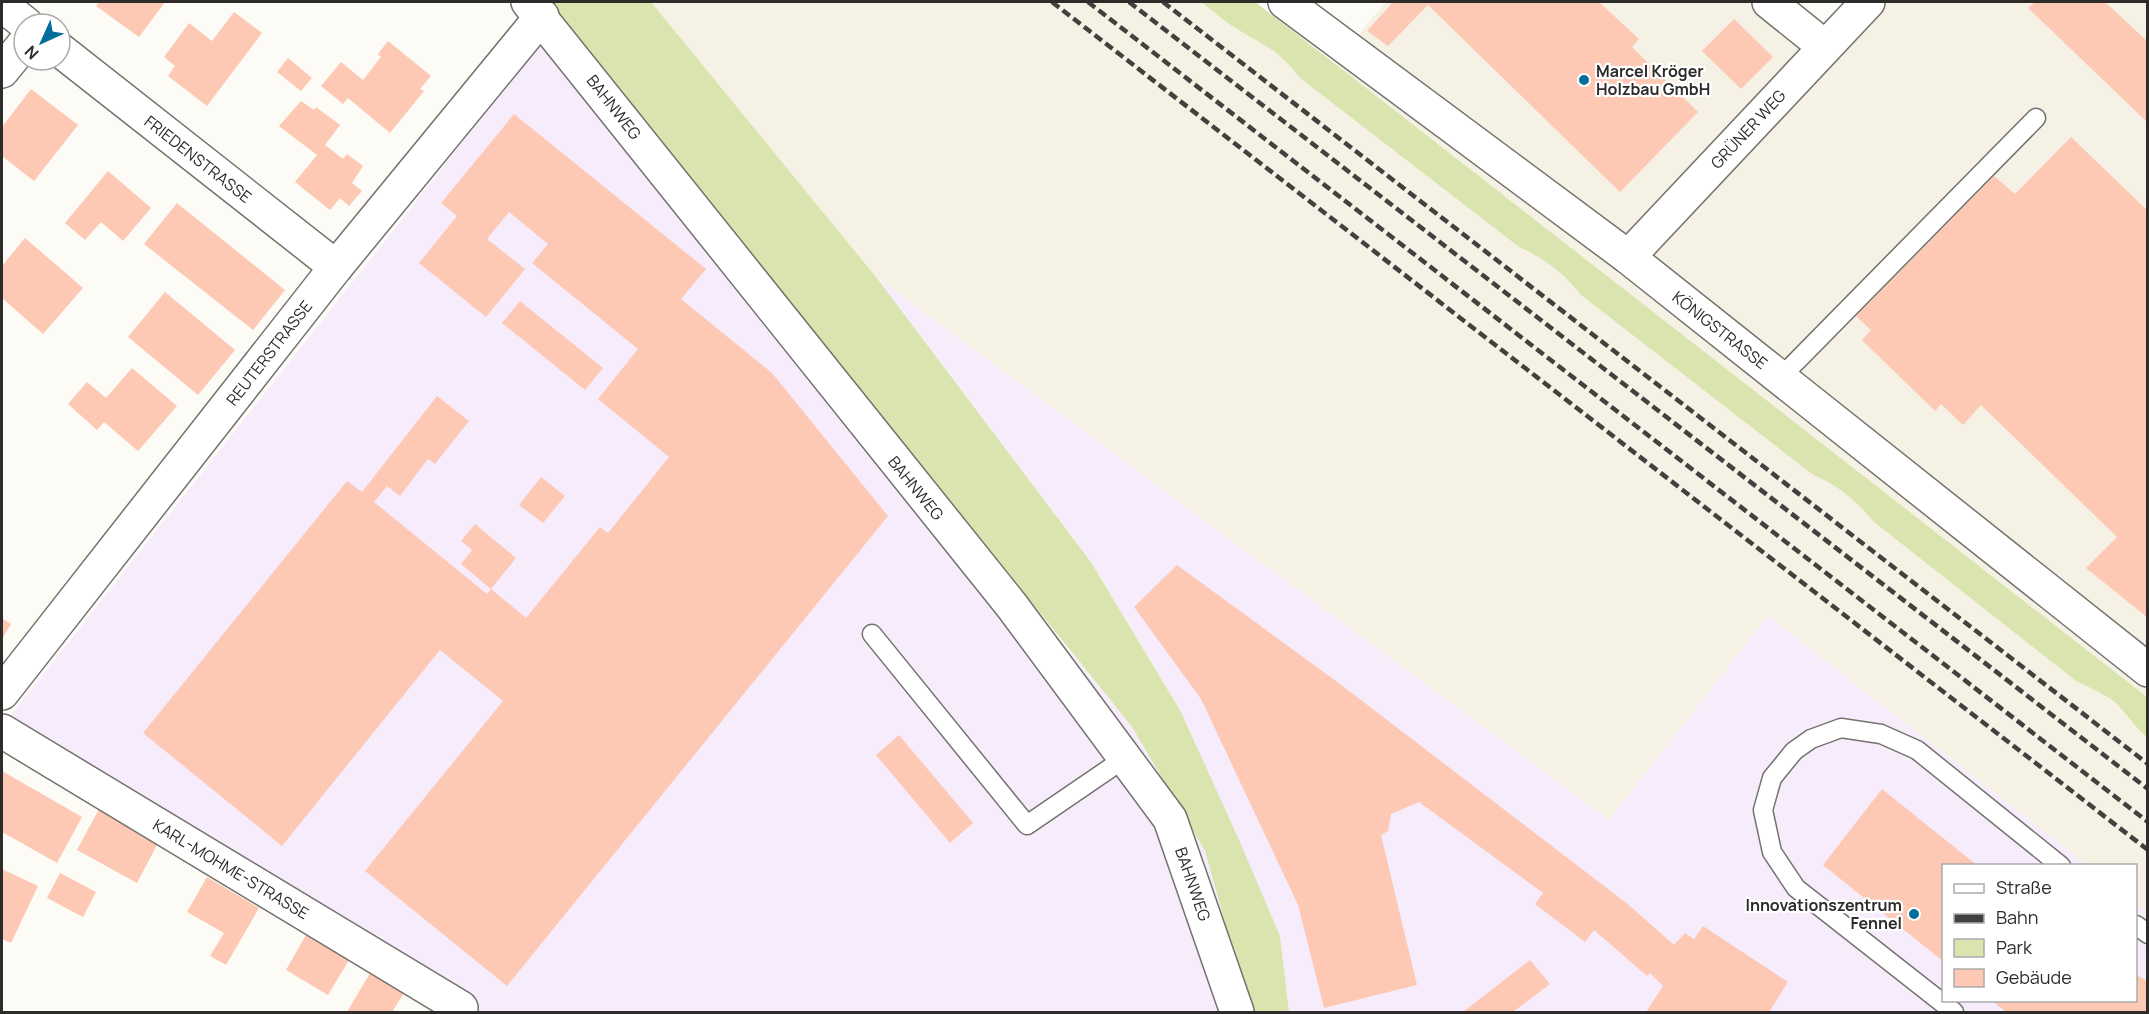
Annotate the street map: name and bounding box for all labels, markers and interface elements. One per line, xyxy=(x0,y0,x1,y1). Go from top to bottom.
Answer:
north arrow xyxy=(12,12,72,72)
text: N xyxy=(20,41,43,64)
place label: Marcel Kröger Holzbau GmbH xyxy=(1596,60,1710,100)
street label: BAHNWEG xyxy=(582,70,646,144)
marker: Marcel Kröger Holzbau GmbH xyxy=(1577,73,1591,87)
street label: GRÜNER WEG xyxy=(1706,85,1790,173)
street label: FRIEDENSTRASSE xyxy=(140,110,256,208)
street label: KÖNIGSTRASSE xyxy=(1668,286,1772,374)
street label: REUTERSTRASSE xyxy=(221,296,317,410)
street label: BAHNWEG xyxy=(883,451,949,525)
street label: KARL-MOHME-STRASSE xyxy=(149,814,313,924)
street label: BAHNWEG xyxy=(1170,844,1216,924)
legend xyxy=(1942,864,2137,1002)
text: Straße xyxy=(1996,875,2052,899)
place label: Innovationszentrum Fennel xyxy=(1746,894,1902,934)
text: Bahn xyxy=(1996,905,2038,929)
marker: Innovationszentrum Fennel xyxy=(1907,907,1921,921)
text: Park xyxy=(1996,935,2033,959)
text: Gebäude xyxy=(1996,965,2072,989)

